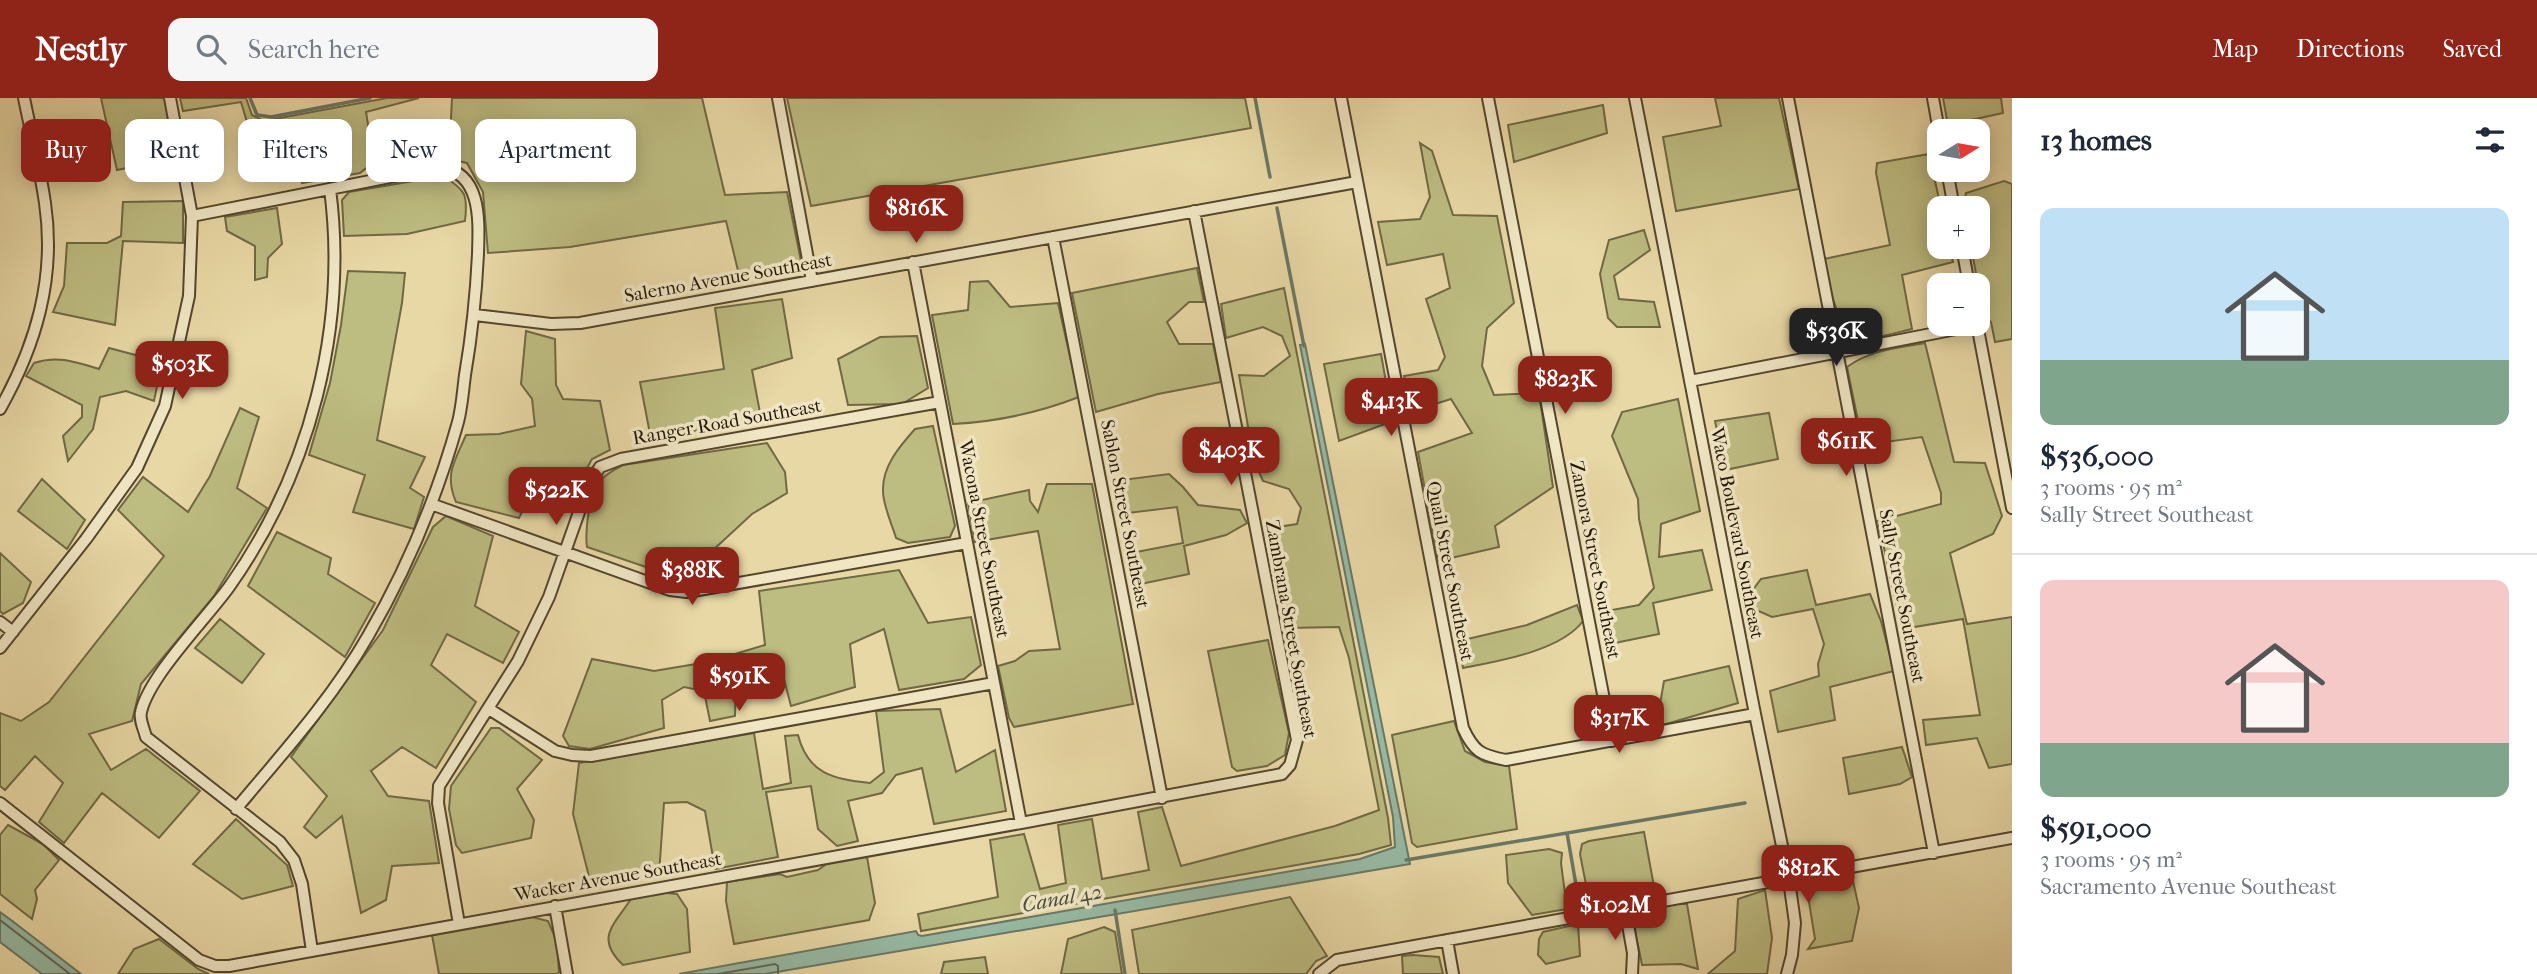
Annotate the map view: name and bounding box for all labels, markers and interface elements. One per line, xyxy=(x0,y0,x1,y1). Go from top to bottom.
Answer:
search box xyxy=(168,18,658,81)
text: Nestly xyxy=(35,30,126,69)
icon: search xyxy=(192,30,230,68)
text: Search here xyxy=(248,34,380,65)
text: Map xyxy=(2212,35,2258,63)
text: Directions xyxy=(2296,35,2404,63)
text: Saved xyxy=(2442,35,2502,63)
chip: Buy xyxy=(21,119,111,182)
chip: Rent xyxy=(125,119,224,182)
chip: Filters xyxy=(238,119,352,182)
chip: New xyxy=(366,119,461,182)
chip: Apartment xyxy=(475,119,636,182)
north arrow xyxy=(1927,119,1990,182)
map controls xyxy=(1927,119,1990,336)
icon: filters xyxy=(2471,121,2509,159)
text: 13 homes xyxy=(2040,123,2152,158)
pin: $816K xyxy=(867,186,965,245)
text: $816K xyxy=(885,194,947,221)
button: + xyxy=(1927,196,1990,259)
street label: Salerno Avenue Southeast xyxy=(622,249,834,307)
icon: home xyxy=(2212,253,2338,379)
button: − xyxy=(1927,273,1990,336)
pin: $536K xyxy=(1787,308,1885,368)
text: $536K xyxy=(1805,317,1867,344)
pin: $503K xyxy=(133,342,231,401)
text: $503K xyxy=(151,350,213,377)
pin: $823K xyxy=(1516,356,1614,416)
text: $823K xyxy=(1534,365,1596,392)
pin: $413K xyxy=(1342,378,1440,438)
text: $413K xyxy=(1361,387,1421,414)
street label: Ranger Road Southeast xyxy=(631,395,823,449)
street label: Sablon Street Southeast xyxy=(1096,418,1154,610)
pin: $611K xyxy=(1797,418,1895,478)
street label: Waco Boulevard Southeast xyxy=(1706,424,1768,641)
text: $611K xyxy=(1817,427,1875,454)
pin: $403K xyxy=(1182,428,1280,487)
text: $403K xyxy=(1198,436,1264,463)
street label: Wacona Street Southeast xyxy=(954,437,1014,640)
text: $536,000 xyxy=(2040,439,2154,474)
street label: Zamora Street Southeast xyxy=(1565,459,1625,661)
pin: $522K xyxy=(507,468,605,527)
text: 3 rooms · 95 m² xyxy=(2040,474,2182,501)
text: $522K xyxy=(525,476,587,503)
street label: Quail Street Southeast xyxy=(1422,479,1478,663)
text: Sally Street Southeast xyxy=(2040,501,2254,528)
street label: Sally Street Southeast xyxy=(1874,507,1930,685)
street label: Zambrana Street Southeast xyxy=(1261,518,1321,740)
pin: $388K xyxy=(643,547,741,607)
text: $388K xyxy=(661,556,723,583)
icon: home xyxy=(2212,625,2338,751)
pin: $591K xyxy=(690,654,788,713)
text: $591K xyxy=(709,662,769,689)
pin: $317K xyxy=(1570,696,1668,755)
text: $317K xyxy=(1590,704,1648,731)
text: $591,000 xyxy=(2040,811,2152,846)
pin: $812K xyxy=(1759,846,1857,905)
text: 3 rooms · 95 m² xyxy=(2040,846,2182,873)
street label: Wacker Avenue Southeast xyxy=(512,848,724,906)
text: $812K xyxy=(1778,854,1838,881)
text: Sacramento Avenue Southeast xyxy=(2040,873,2337,900)
water label: Canal 42 xyxy=(1020,879,1104,918)
pin: $1.02M xyxy=(1558,882,1672,942)
text: $1.02M xyxy=(1580,891,1650,918)

